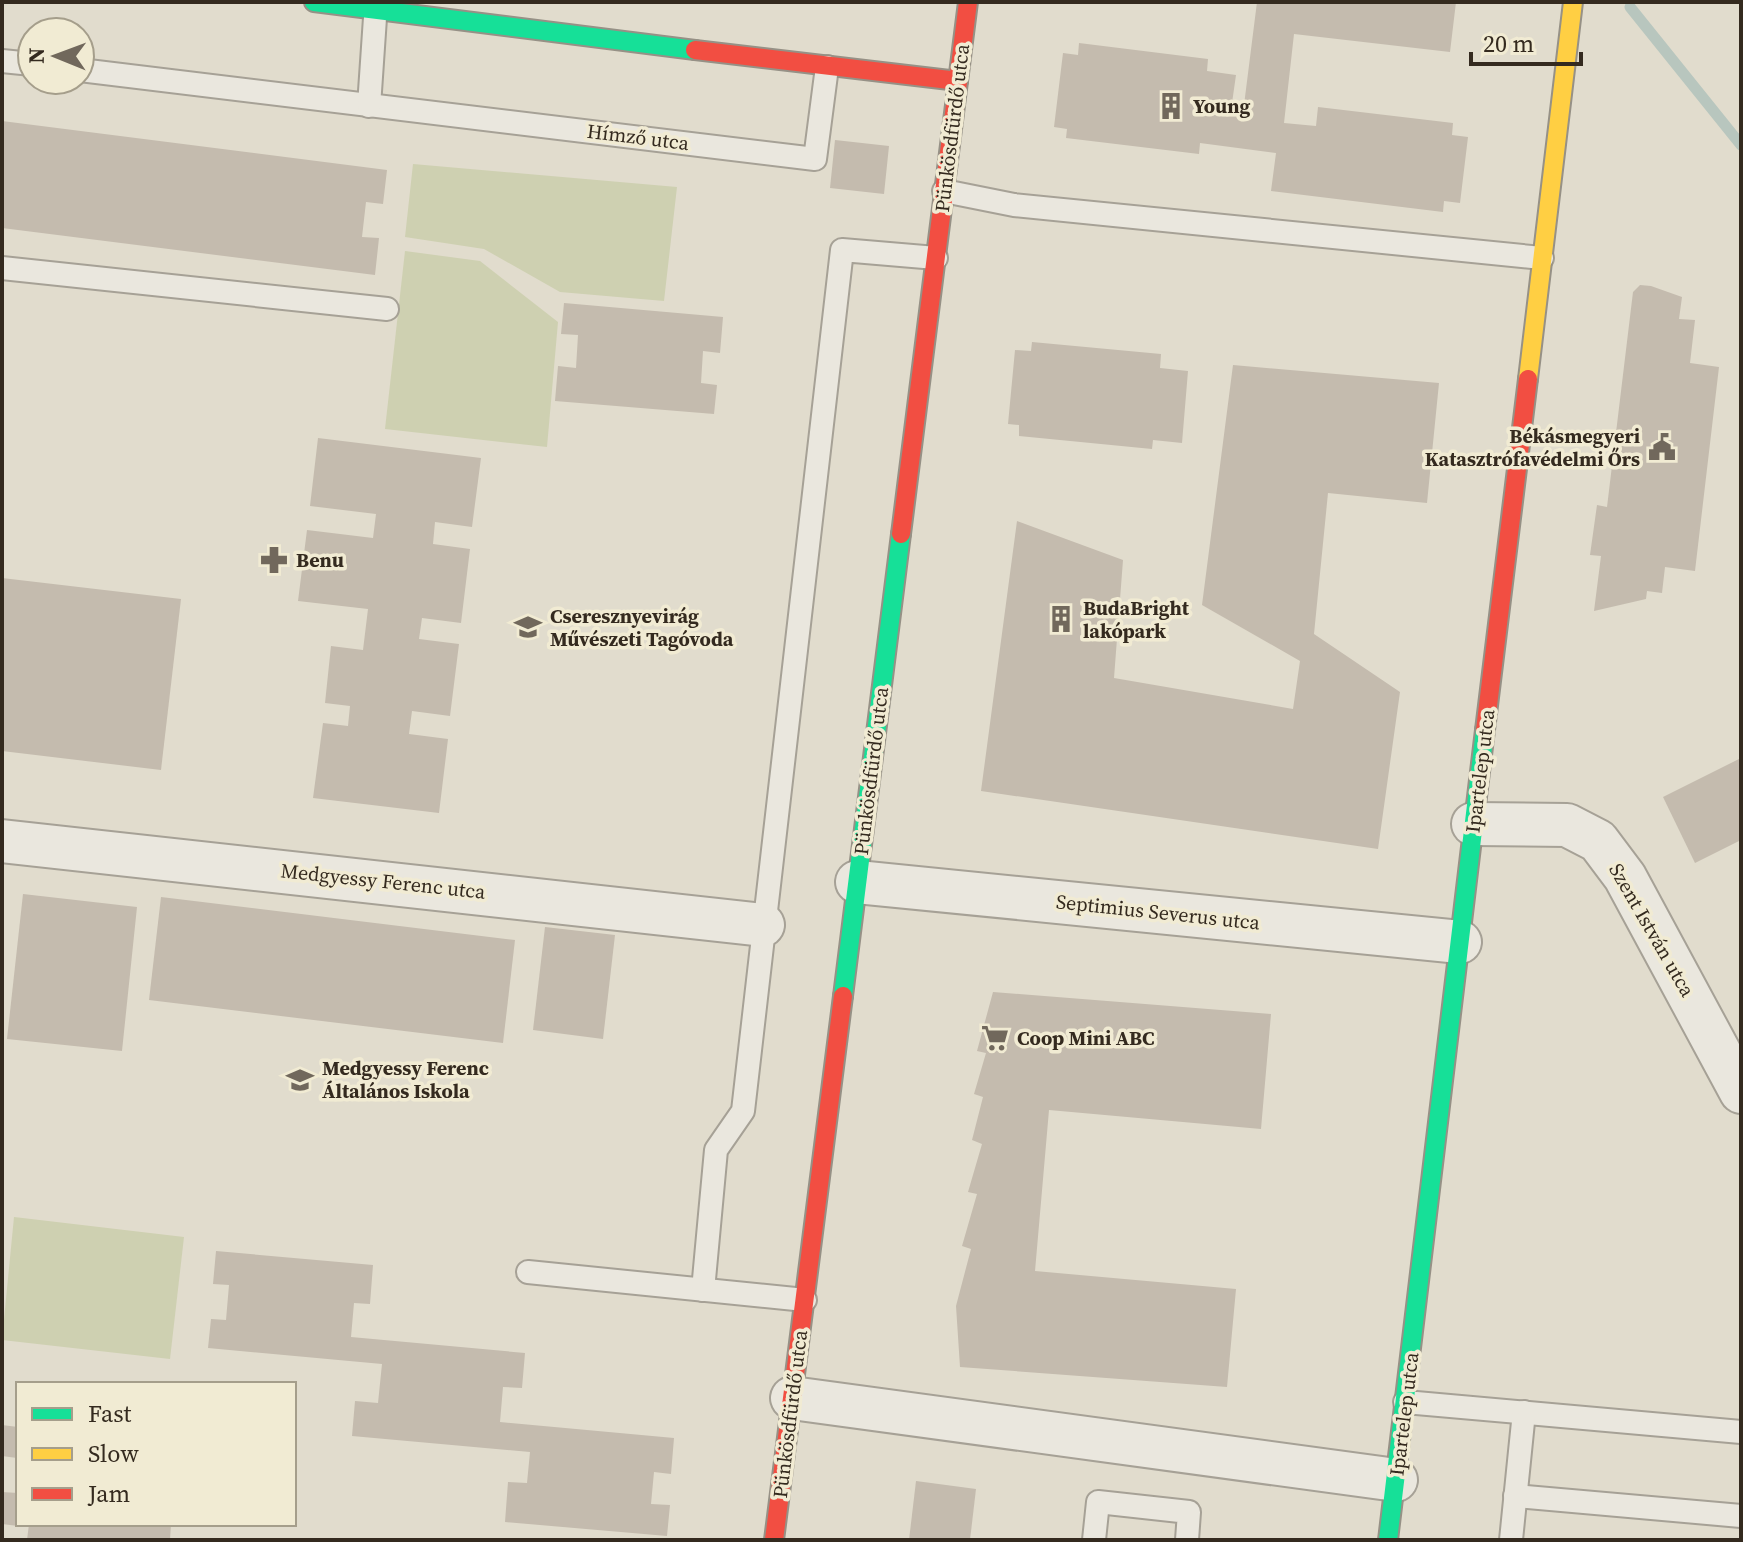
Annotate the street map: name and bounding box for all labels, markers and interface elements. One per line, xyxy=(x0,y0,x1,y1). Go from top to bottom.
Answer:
north arrow xyxy=(16,16,96,96)
scale bar xyxy=(1471,16,1581,66)
text: 20 m xyxy=(1483,27,1534,60)
street label: Pünkösdfürdő utca xyxy=(928,42,976,214)
text: N xyxy=(21,47,51,64)
building icon: Young xyxy=(1156,91,1186,121)
place label: Young xyxy=(1193,92,1251,120)
street label: Hímző utca xyxy=(585,117,691,157)
place label: Békásmegyeri Katasztrófavédelmi Őrs xyxy=(1425,422,1640,473)
public building icon: Békásmegyeri Katasztrófavédelmi Őrs xyxy=(1647,432,1677,462)
pharmacy icon: Benu xyxy=(259,545,289,575)
place label: Benu xyxy=(296,546,344,574)
place label: BudaBright lakópark xyxy=(1083,594,1190,645)
place label: Cseresznyevirág Művészeti Tagóvoda xyxy=(550,602,734,653)
building icon: BudaBright lakópark xyxy=(1046,604,1076,634)
school or university icon: Cseresznyevirág Művészeti Tagóvoda xyxy=(513,612,543,642)
street label: Pünkösdfürdő utca xyxy=(847,685,895,857)
street label: Ipartelep utca xyxy=(1459,707,1502,834)
street label: Medgyessy Ferenc utca xyxy=(279,856,488,906)
street label: Szent István utca xyxy=(1602,858,1702,1003)
street label: Septimius Severus utca xyxy=(1055,887,1262,937)
supermarket icon: Coop Mini ABC xyxy=(980,1023,1010,1053)
place label: Coop Mini ABC xyxy=(1017,1024,1155,1052)
place label: Medgyessy Ferenc Általános Iskola xyxy=(322,1054,489,1105)
school or university icon: Medgyessy Ferenc Általános Iskola xyxy=(285,1065,315,1095)
street label: Pünkösdfürdő utca xyxy=(766,1328,814,1500)
street label: Ipartelep utca xyxy=(1383,1350,1426,1477)
legend xyxy=(16,1382,296,1526)
text: Fast xyxy=(88,1397,132,1430)
text: Slow xyxy=(88,1437,139,1470)
text: Jam xyxy=(87,1477,130,1510)

